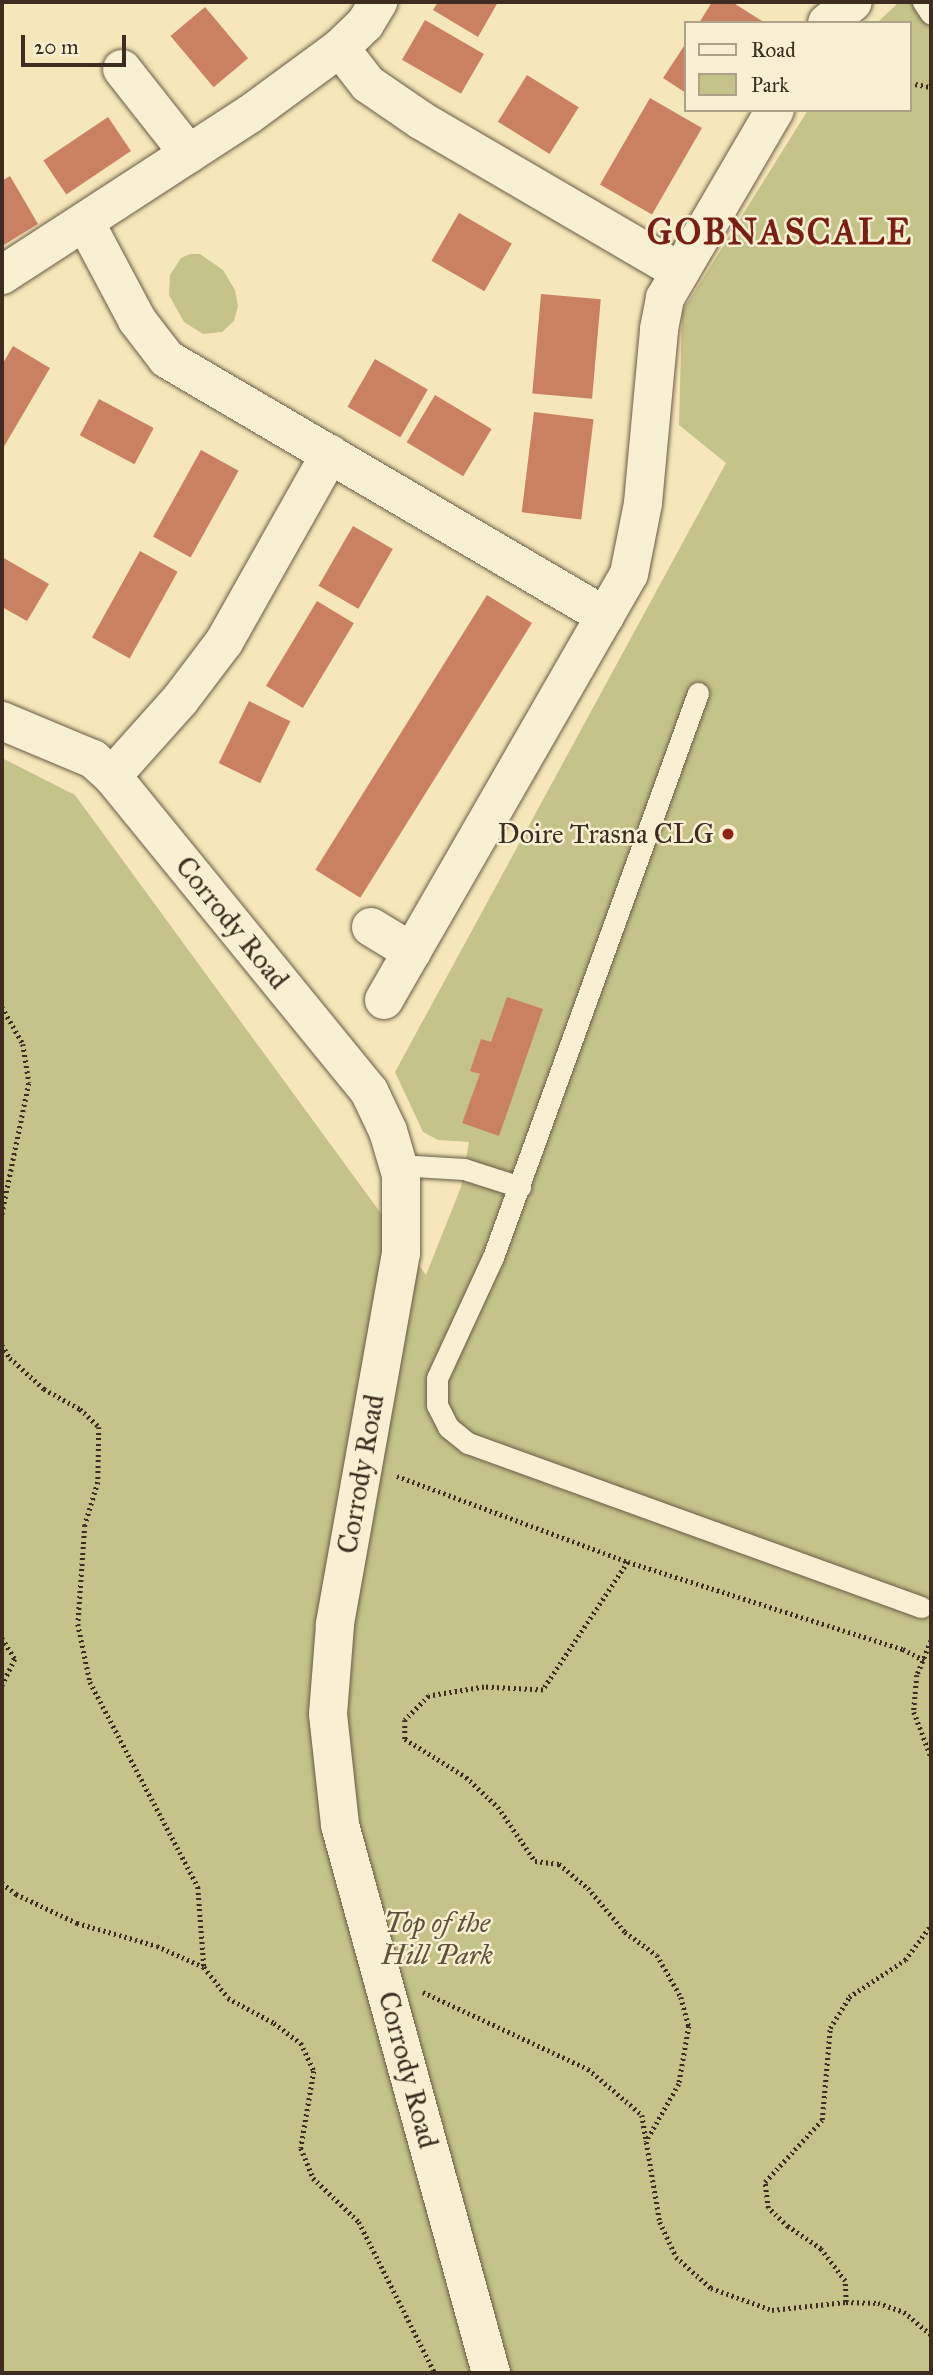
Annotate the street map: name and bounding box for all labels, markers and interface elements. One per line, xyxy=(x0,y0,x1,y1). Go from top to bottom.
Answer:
scale bar xyxy=(24,21,130,65)
legend xyxy=(684,21,912,112)
text: 20 m xyxy=(34,34,79,60)
text: Road xyxy=(751,37,796,63)
text: Park xyxy=(751,72,789,98)
district label: GOBNASCALE xyxy=(648,212,912,254)
place label: Doire Trasna CLG xyxy=(498,817,714,851)
marker: Doire Trasna CLG xyxy=(720,826,736,842)
street label: Corrody Road xyxy=(168,850,296,996)
street label: Corrody Road xyxy=(330,1392,392,1556)
park label: Top of the Hill Park xyxy=(381,1906,493,1972)
street label: Corrody Road xyxy=(371,1988,445,2152)

